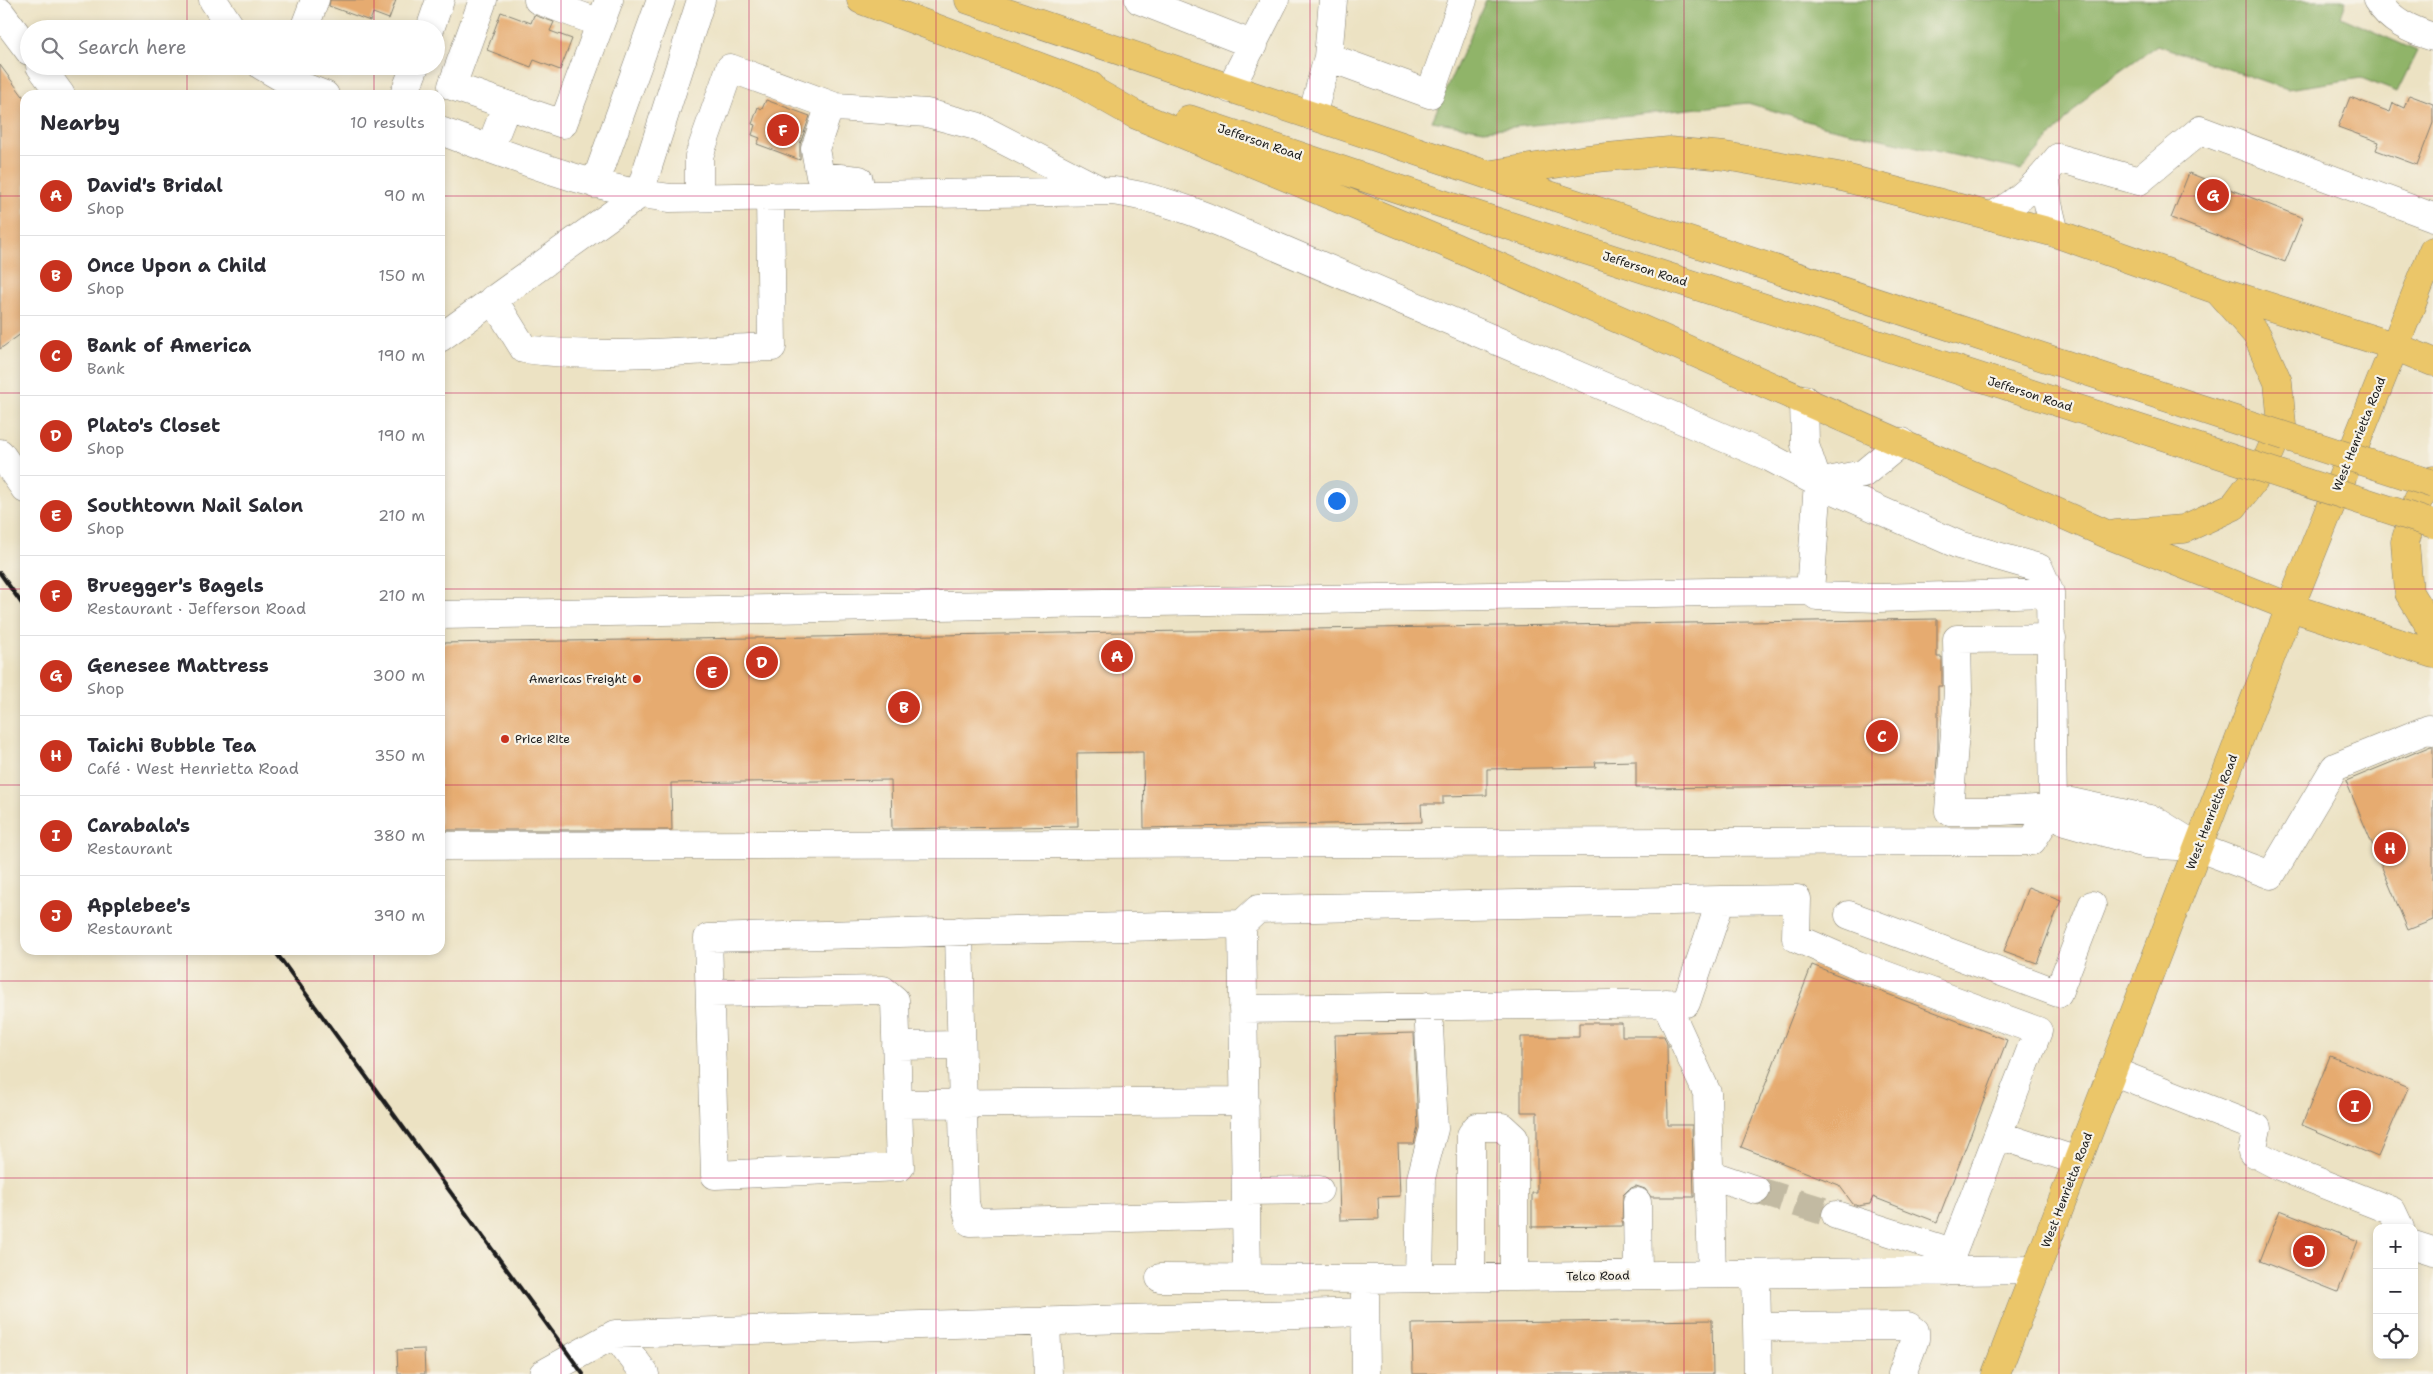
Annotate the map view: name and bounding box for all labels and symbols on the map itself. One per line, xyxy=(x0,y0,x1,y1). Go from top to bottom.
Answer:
pin: F xyxy=(767,111,799,149)
street label: Jefferson Road xyxy=(1216,120,1305,164)
pin: G xyxy=(2197,176,2229,214)
street label: Jefferson Road xyxy=(1600,248,1690,290)
street label: Jefferson Road xyxy=(1985,373,2075,415)
street label: West Henrietta Road xyxy=(2329,374,2389,494)
your location xyxy=(1324,488,1350,514)
pin: A xyxy=(1101,637,1133,675)
pin: D xyxy=(746,643,778,681)
pin: E xyxy=(696,653,728,691)
place label: Americas Freight xyxy=(529,671,627,687)
marker: Americas Freight xyxy=(631,673,643,685)
pin: B xyxy=(888,688,920,726)
pin: C xyxy=(1866,717,1898,755)
place label: Price Rite xyxy=(515,731,570,747)
marker: Price Rite xyxy=(499,733,511,745)
street label: West Henrietta Road xyxy=(2183,752,2241,872)
pin: H xyxy=(2374,829,2406,867)
pin: I xyxy=(2339,1087,2371,1125)
street label: West Henrietta Road xyxy=(2038,1130,2096,1250)
pin: J xyxy=(2293,1232,2325,1270)
street label: Telco Road xyxy=(1566,1267,1630,1285)

